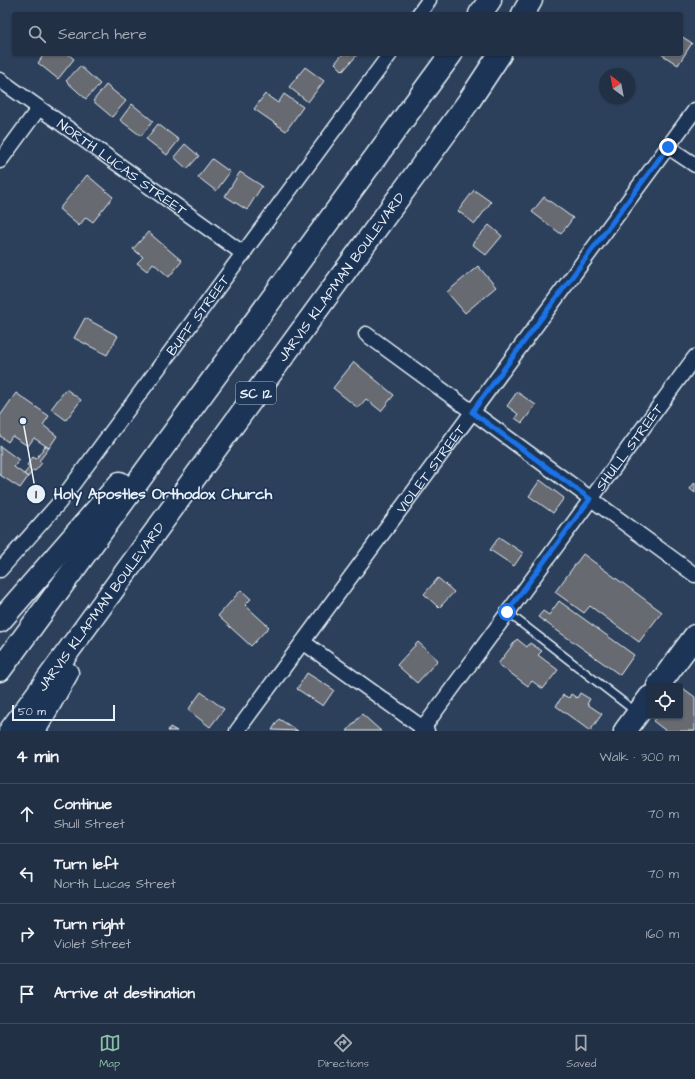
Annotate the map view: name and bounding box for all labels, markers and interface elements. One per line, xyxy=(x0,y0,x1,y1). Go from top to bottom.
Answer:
search box xyxy=(12,12,683,56)
icon: search xyxy=(26,23,48,45)
text: Search here xyxy=(58,24,147,45)
north arrow xyxy=(599,68,635,104)
street label: NORTH LUCAS STREET xyxy=(53,115,191,221)
route end xyxy=(659,138,677,156)
street label: JARVIS KLAPMAN BOULEVARD xyxy=(273,189,410,366)
street label: BUFF STREET xyxy=(162,271,235,360)
road number: SC 12 xyxy=(236,382,276,404)
street label: SHULL STREET xyxy=(591,400,669,495)
street label: VIOLET STREET xyxy=(392,421,471,518)
callout: Holy Apostles Orthodox Church xyxy=(26,480,281,507)
text: Holy Apostles Orthodox Church xyxy=(54,484,273,506)
text: 1 xyxy=(35,486,37,503)
street label: JARVIS KLAPMAN BOULEVARD xyxy=(33,518,170,696)
route start xyxy=(498,603,516,621)
map controls xyxy=(647,683,683,719)
button: locate xyxy=(647,683,683,719)
scale bar xyxy=(12,703,115,722)
text: 50 m xyxy=(18,704,46,719)
text: 4 min xyxy=(16,745,59,769)
text: Walk · 300 m xyxy=(600,748,679,766)
text: Continue xyxy=(54,794,112,815)
icon: ahead xyxy=(16,803,38,825)
text: 70 m xyxy=(647,805,679,823)
text: Shull Street xyxy=(54,815,125,833)
text: Turn left xyxy=(54,854,118,875)
icon: left xyxy=(16,863,38,885)
text: 70 m xyxy=(647,865,679,883)
text: North Lucas Street xyxy=(54,875,176,893)
text: Turn right xyxy=(54,914,125,935)
icon: right xyxy=(16,923,38,945)
text: 160 m xyxy=(646,925,679,943)
text: Violet Street xyxy=(54,935,131,953)
icon: arrive xyxy=(16,983,38,1005)
text: Arrive at destination xyxy=(54,983,195,1004)
tab: Map xyxy=(99,1032,121,1071)
tab: Directions xyxy=(318,1032,369,1071)
tab: Saved xyxy=(566,1032,596,1071)

